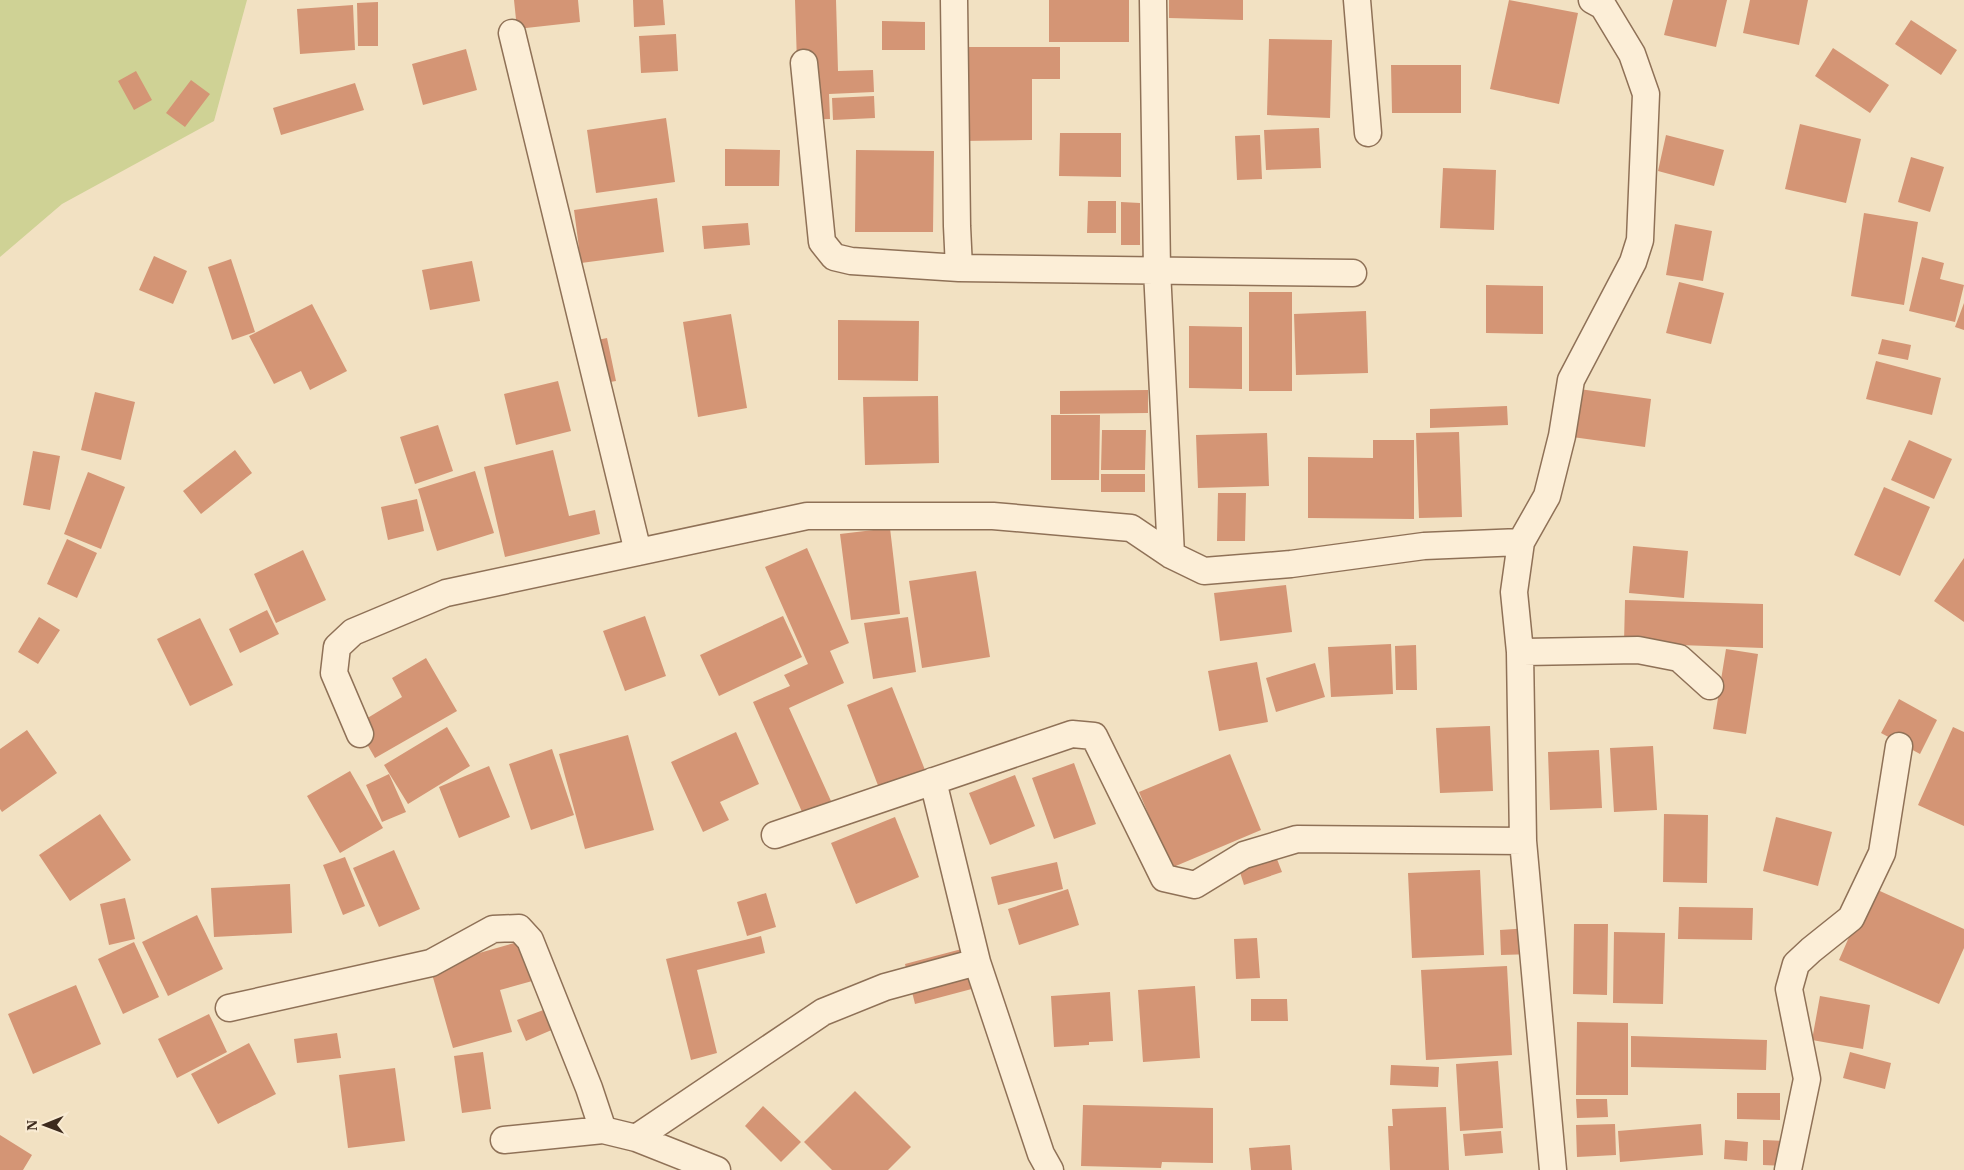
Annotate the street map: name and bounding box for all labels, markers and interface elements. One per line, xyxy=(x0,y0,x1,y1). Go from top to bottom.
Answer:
north arrow xyxy=(20,1100,70,1150)
text: N xyxy=(23,1120,41,1131)

